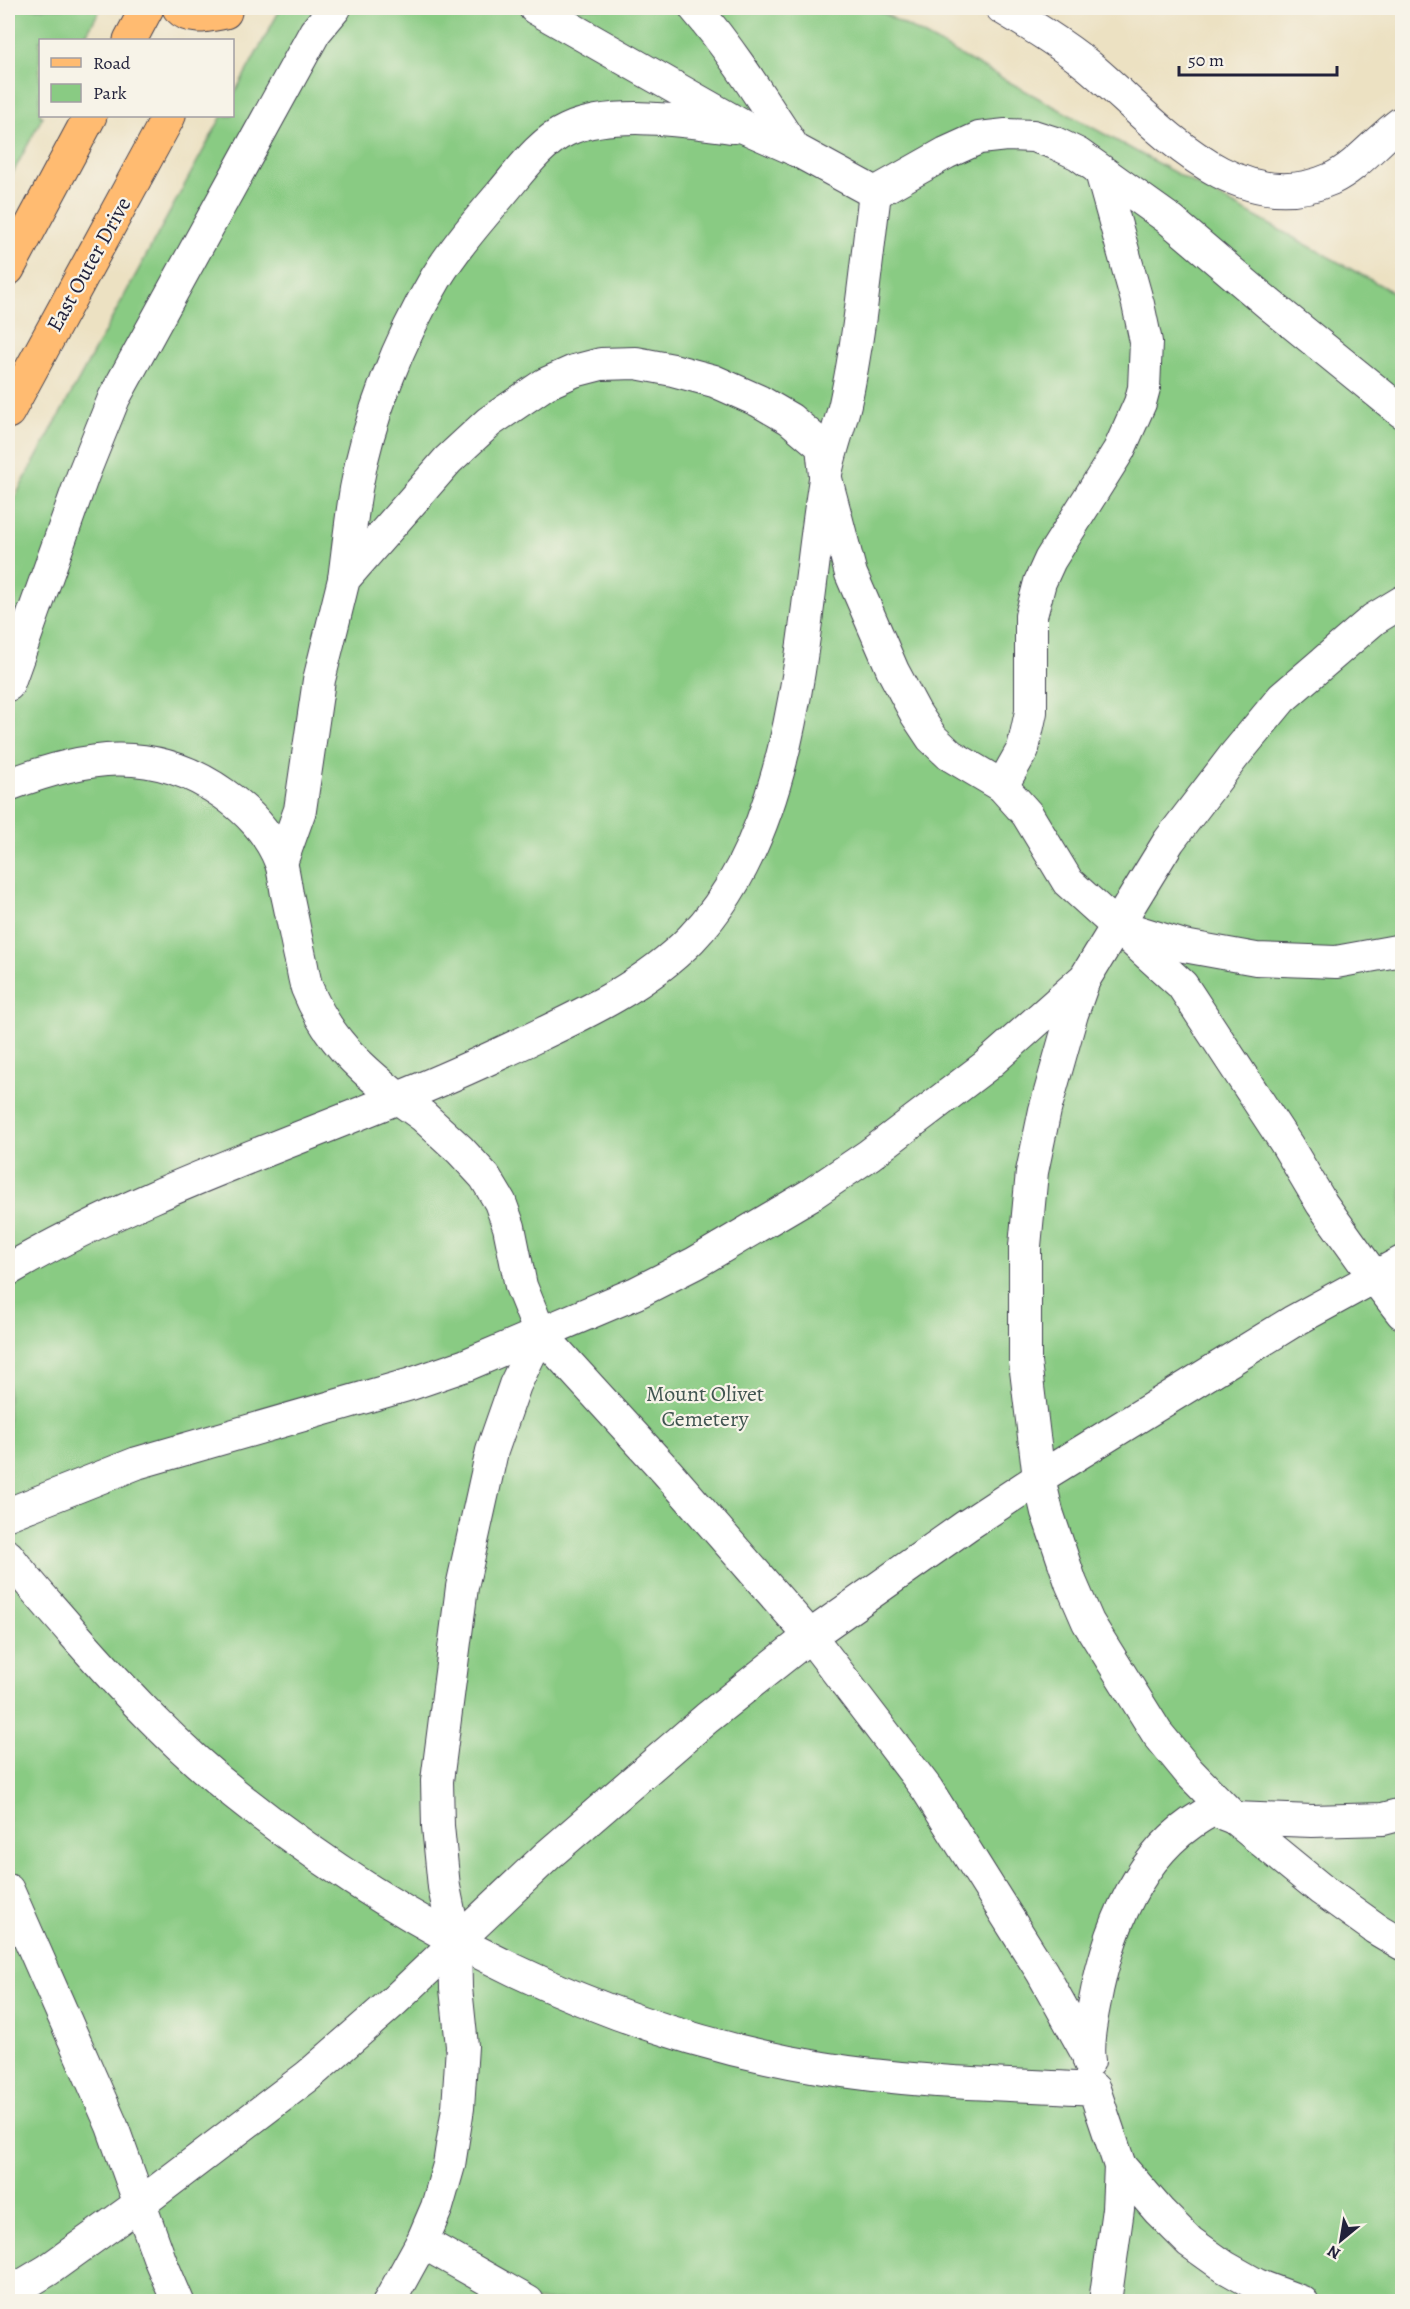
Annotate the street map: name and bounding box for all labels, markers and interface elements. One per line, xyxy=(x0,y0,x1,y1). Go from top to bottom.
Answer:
legend xyxy=(39,39,234,117)
scale bar xyxy=(1179,39,1336,77)
text: 50 m xyxy=(1188,48,1224,72)
text: Road xyxy=(93,51,131,75)
text: Park xyxy=(93,81,127,105)
street label: East Outer Drive xyxy=(39,192,138,337)
park label: Mount Olivet Cemetery xyxy=(646,1379,764,1434)
north arrow xyxy=(1311,2210,1371,2270)
text: N xyxy=(1323,2240,1345,2265)

